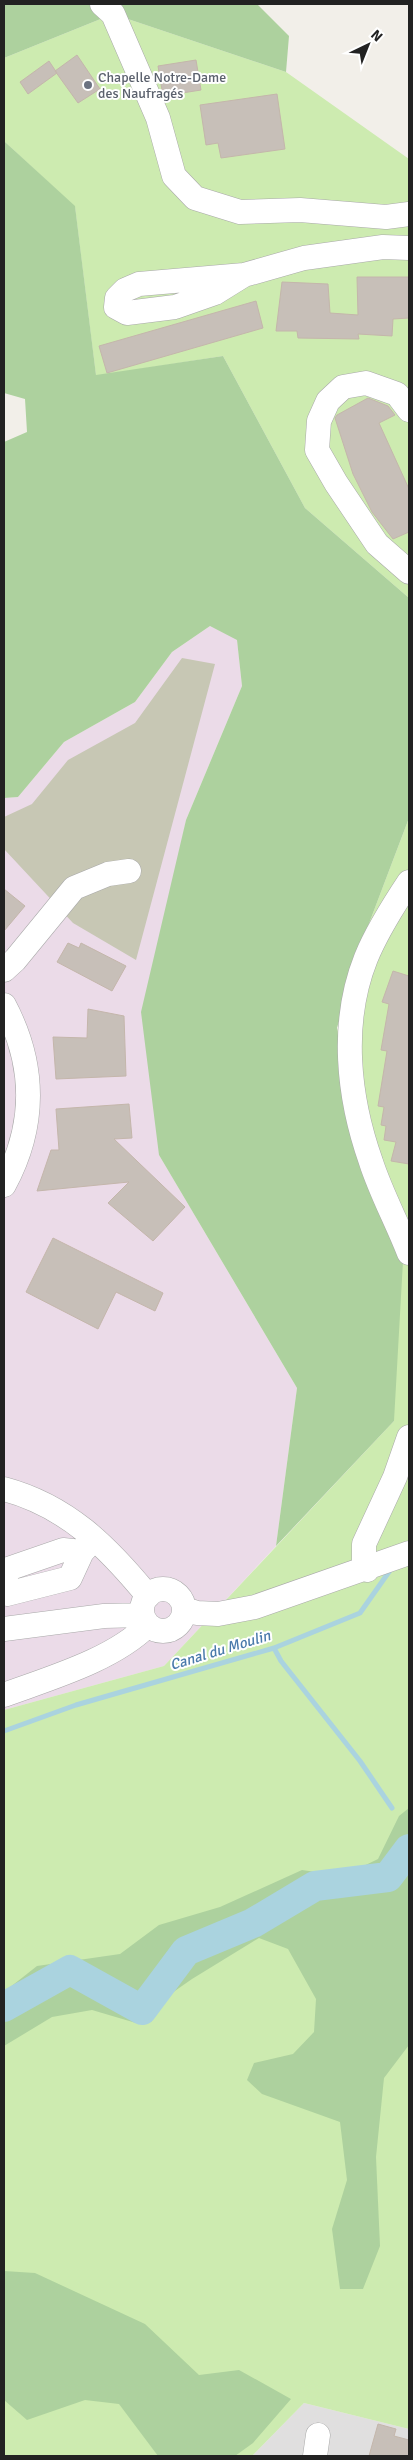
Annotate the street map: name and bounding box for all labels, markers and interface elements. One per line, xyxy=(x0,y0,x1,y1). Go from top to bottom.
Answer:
north arrow xyxy=(343,20,393,70)
text: N xyxy=(367,26,386,45)
place label: Chapelle Notre-Dame des Naufragés xyxy=(98,69,226,102)
marker: Chapelle Notre-Dame des Naufragés xyxy=(82,79,94,91)
water label: Canal du Moulin xyxy=(168,1626,273,1674)

